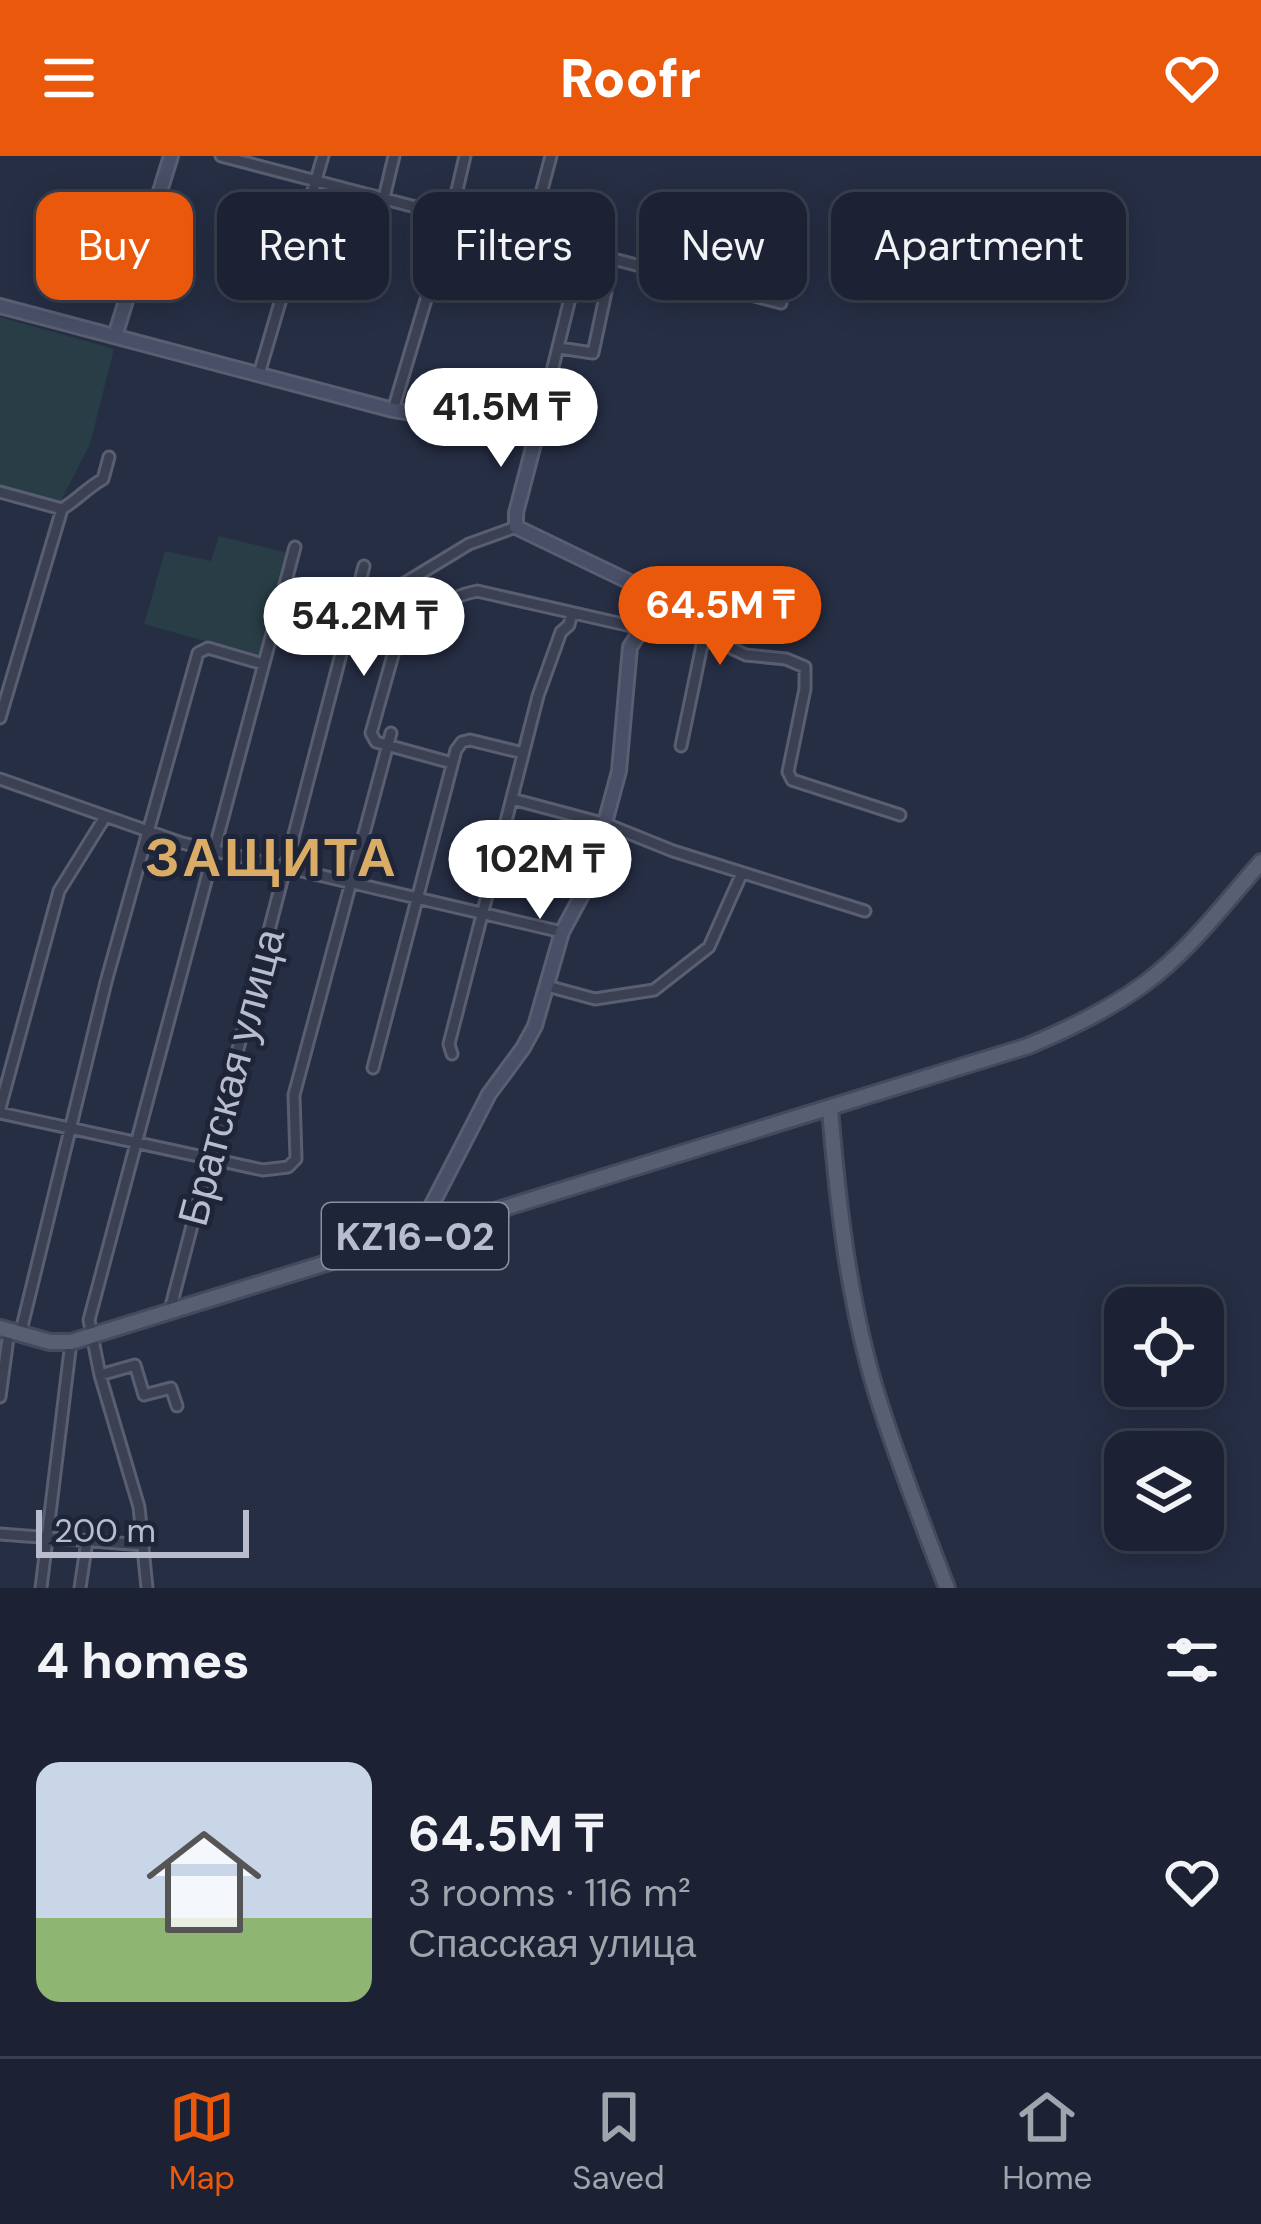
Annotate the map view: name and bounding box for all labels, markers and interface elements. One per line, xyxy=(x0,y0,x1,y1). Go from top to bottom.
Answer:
text: Roofr xyxy=(560,43,701,114)
icon: menu xyxy=(36,45,102,111)
icon: heart xyxy=(1159,45,1225,111)
chip: Buy xyxy=(36,192,193,300)
chip: Rent xyxy=(217,192,389,300)
chip: Filters xyxy=(413,192,615,300)
chip: New xyxy=(639,192,807,300)
chip: Apartment xyxy=(831,192,1126,300)
pin: 41.5M ₸ xyxy=(390,368,612,470)
text: 41.5M ₸ xyxy=(432,381,570,432)
pin: 64.5M ₸ xyxy=(609,566,831,668)
pin: 54.2M ₸ xyxy=(253,577,475,679)
text: 64.5M ₸ xyxy=(645,579,795,630)
text: 54.2M ₸ xyxy=(291,590,437,641)
pin: 102M ₸ xyxy=(442,820,638,922)
district label: ЗАЩИТА xyxy=(145,822,399,893)
text: 102M ₸ xyxy=(475,833,605,884)
street label: Братская улица xyxy=(165,922,297,1231)
road number: KZ16-02 xyxy=(322,1203,508,1269)
map controls xyxy=(1104,1287,1224,1551)
button: locate xyxy=(1104,1287,1224,1407)
button: layers xyxy=(1104,1431,1224,1551)
scale bar xyxy=(36,1504,249,1557)
text: 200 m xyxy=(54,1509,156,1552)
text: 4 homes xyxy=(36,1627,250,1694)
icon: filters xyxy=(1159,1627,1225,1693)
text: 64.5M ₸ xyxy=(408,1800,603,1867)
icon: home xyxy=(132,1810,276,1954)
icon: heart xyxy=(1159,1849,1225,1915)
text: 3 rooms · 116 m² xyxy=(408,1867,691,1918)
text: Спасская улица xyxy=(408,1918,696,1969)
tab: Map xyxy=(169,2084,235,2199)
tab: Saved xyxy=(572,2084,665,2199)
tab: Home xyxy=(1002,2084,1092,2199)

